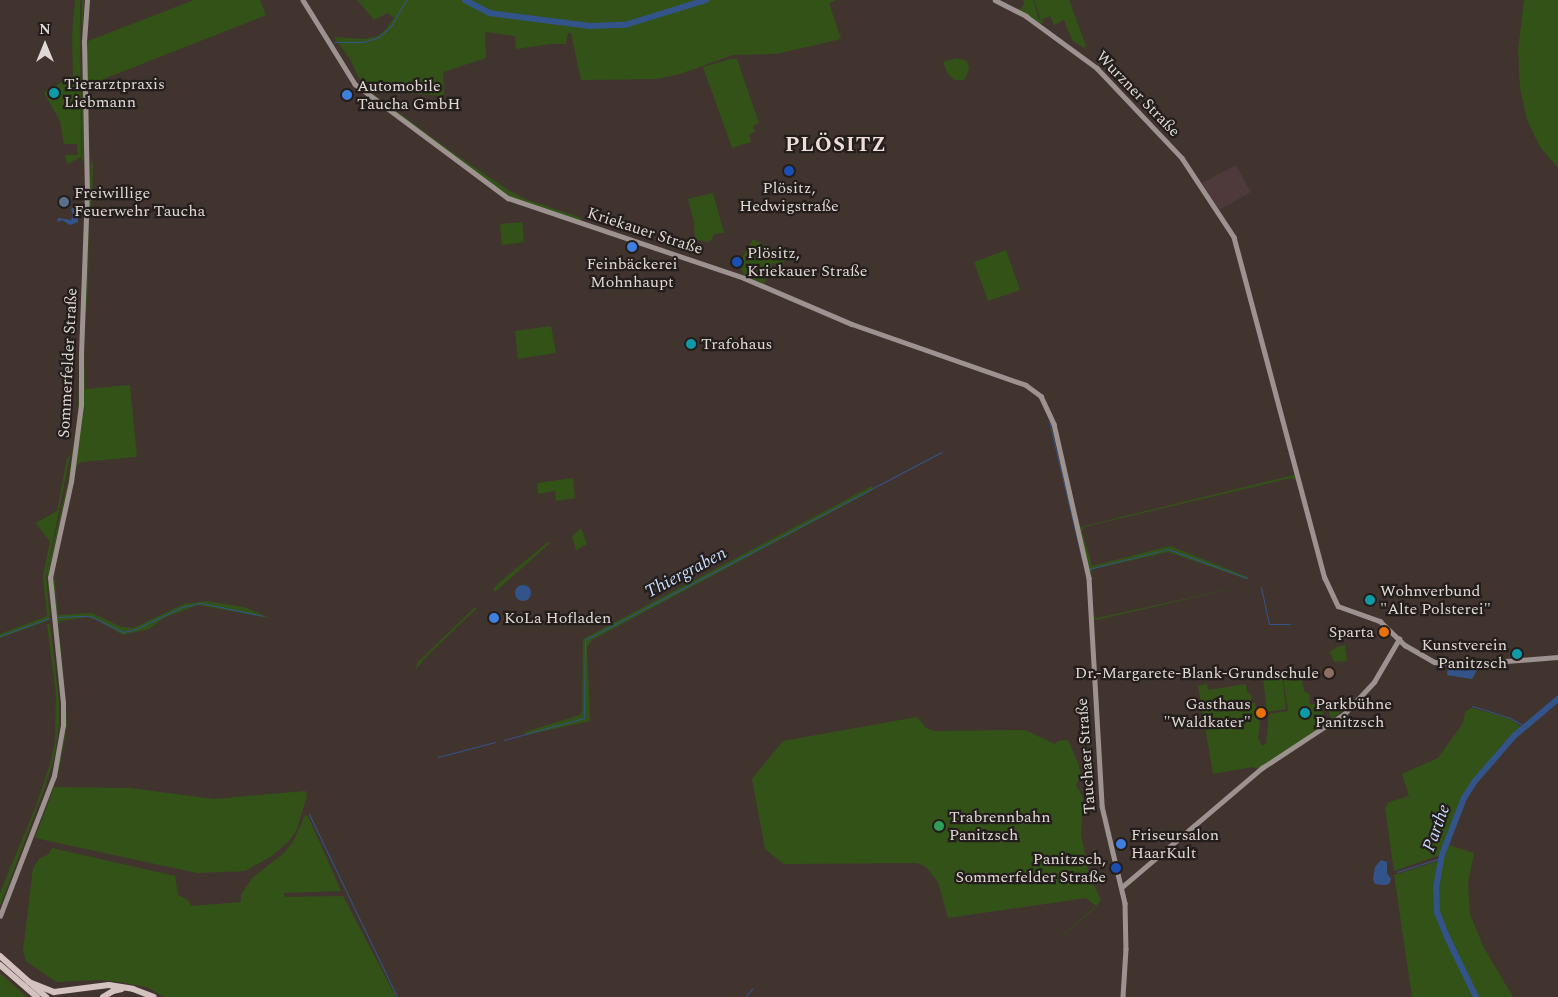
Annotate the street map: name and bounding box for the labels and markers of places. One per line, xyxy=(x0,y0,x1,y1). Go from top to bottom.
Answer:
place label: Tierarztpraxis Liebmann xyxy=(64,74,165,112)
place label: Automobile Taucha GmbH xyxy=(357,76,460,114)
marker: Tierarztpraxis Liebmann xyxy=(48,87,60,99)
marker: Automobile Taucha GmbH xyxy=(341,89,353,101)
marker: Plösitz, Hedwigstraße xyxy=(783,165,795,177)
place label: Plösitz, Hedwigstraße xyxy=(739,178,839,216)
place label: Freiwillige Feuerwehr Taucha xyxy=(74,183,205,221)
marker: Freiwillige Feuerwehr Taucha xyxy=(58,196,70,208)
marker: Feinbäckerei Mohnhaupt xyxy=(626,241,638,253)
place label: Plösitz, Kriekauer Straße xyxy=(747,243,867,281)
place label: Feinbäckerei Mohnhaupt xyxy=(586,254,678,292)
marker: Plösitz, Kriekauer Straße xyxy=(731,256,743,268)
place label: Trafohaus xyxy=(701,334,773,354)
marker: Trafohaus xyxy=(685,338,697,350)
place label: Wohnverbund "Alte Polsterei" xyxy=(1380,581,1491,619)
marker: Wohnverbund "Alte Polsterei" xyxy=(1364,594,1376,606)
place label: KoLa Hofladen xyxy=(504,608,611,628)
marker: KoLa Hofladen xyxy=(488,612,500,624)
place label: Sparta xyxy=(1329,622,1374,642)
marker: Sparta xyxy=(1378,626,1390,638)
place label: Kunstverein Panitzsch xyxy=(1421,635,1507,673)
marker: Kunstverein Panitzsch xyxy=(1511,648,1523,660)
place label: Dr.-Margarete-Blank-Grundschule xyxy=(1075,663,1319,683)
marker: Dr.-Margarete-Blank-Grundschule xyxy=(1323,667,1335,679)
place label: Gasthaus "Waldkater" xyxy=(1164,694,1251,732)
place label: Parkbühne Panitzsch xyxy=(1315,694,1392,732)
marker: Gasthaus "Waldkater" xyxy=(1255,707,1267,719)
marker: Parkbühne Panitzsch xyxy=(1299,707,1311,719)
place label: Trabrennbahn Panitzsch xyxy=(949,807,1050,845)
marker: Trabrennbahn Panitzsch xyxy=(933,820,945,832)
place label: Friseursalon HaarKult xyxy=(1131,825,1219,863)
marker: Friseursalon HaarKult xyxy=(1115,838,1127,850)
place label: Panitzsch, Sommerfelder Straße xyxy=(956,849,1106,887)
marker: Panitzsch, Sommerfelder Straße xyxy=(1110,862,1122,874)

